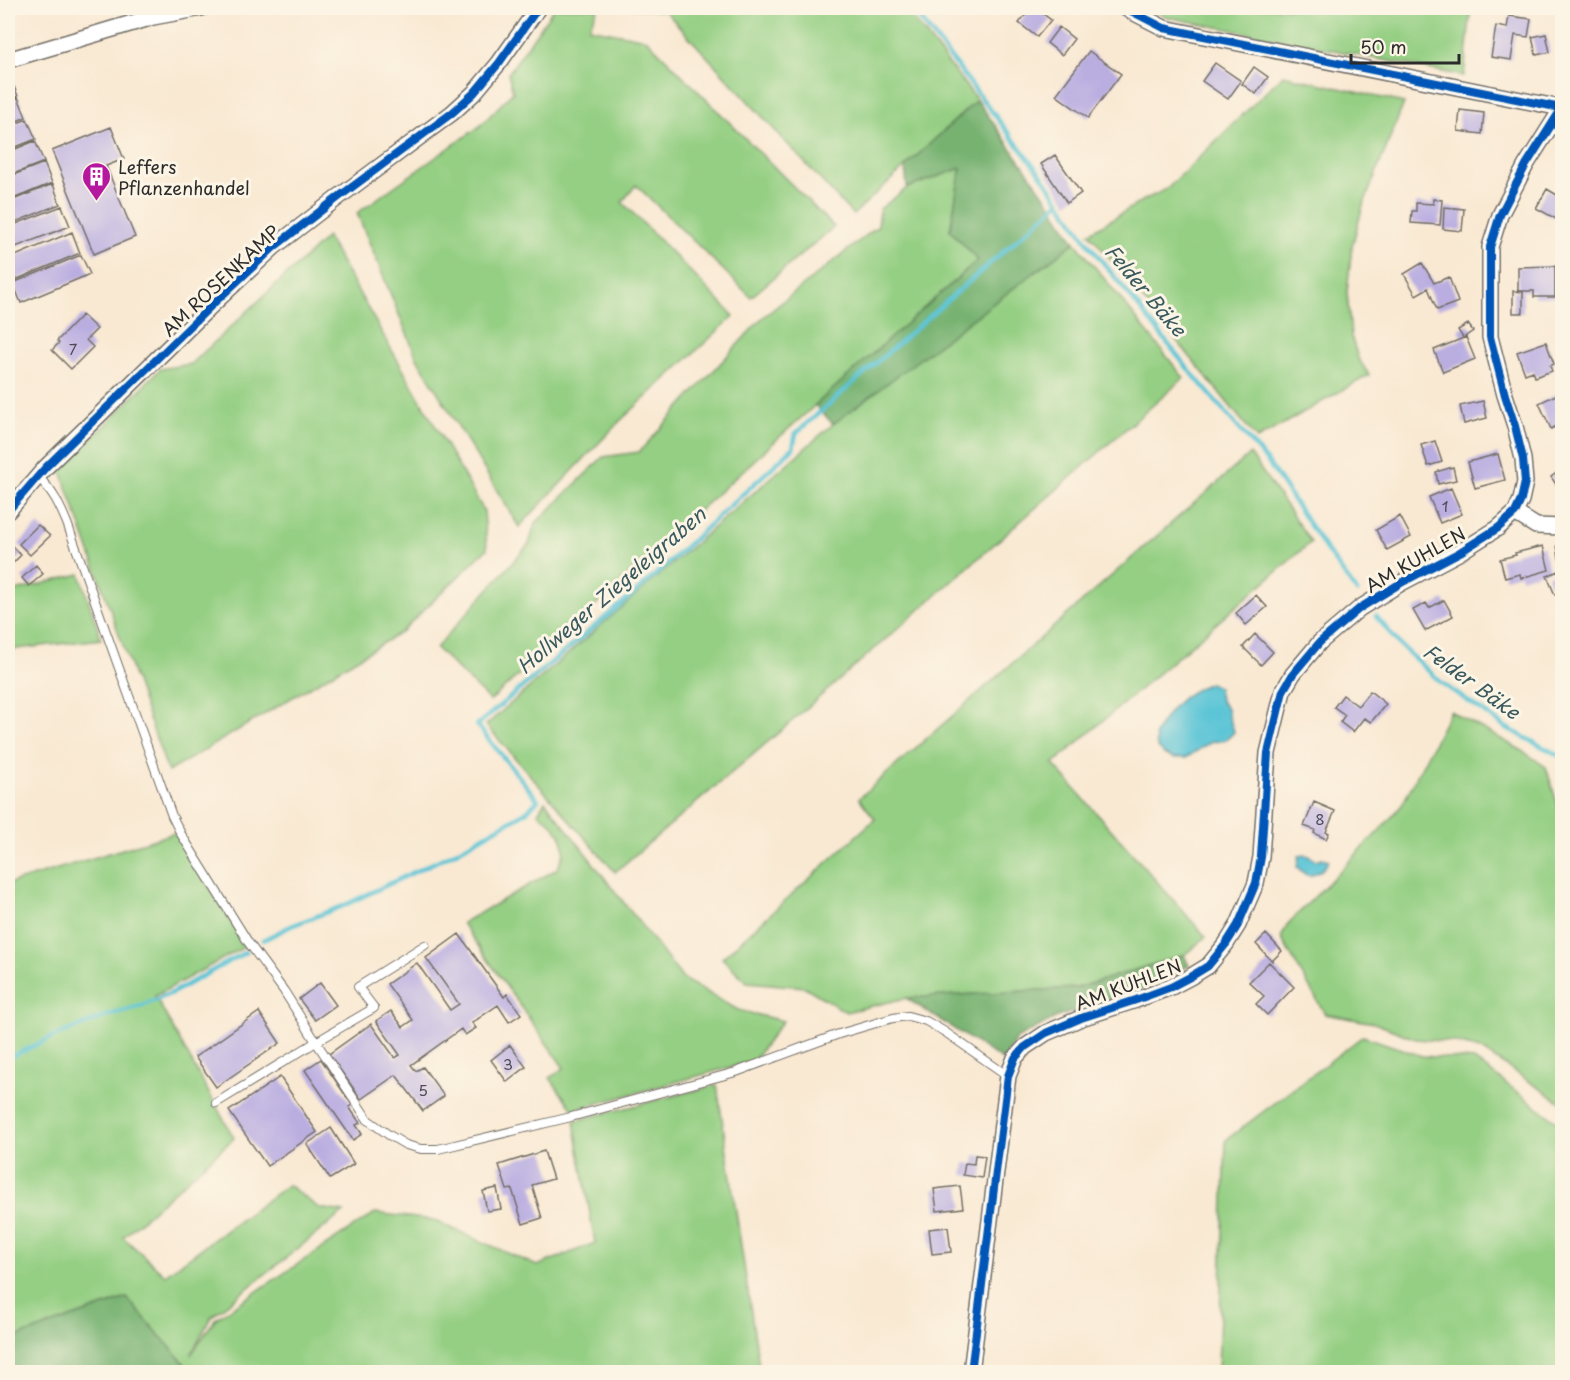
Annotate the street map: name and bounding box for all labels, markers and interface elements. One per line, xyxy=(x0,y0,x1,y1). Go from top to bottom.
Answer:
scale bar xyxy=(1351,27,1459,65)
text: 50 m xyxy=(1360,33,1407,60)
place label: Leffers Pflanzenhandel xyxy=(118,153,250,201)
building icon: Leffers Pflanzenhandel xyxy=(81,160,113,202)
street label: AM ROSENKAMP xyxy=(155,218,285,342)
water label: Felder Bäke xyxy=(1098,237,1195,344)
house number: 7 xyxy=(69,337,78,360)
house number: 1 xyxy=(1442,494,1448,517)
water label: Hollweger Ziegeleigraben xyxy=(510,498,713,681)
street label: AM KUHLEN xyxy=(1360,519,1470,599)
water label: Felder Bäke xyxy=(1418,636,1527,727)
house number: 8 xyxy=(1315,807,1325,830)
street label: AM KUHLEN xyxy=(1071,951,1185,1017)
house number: 3 xyxy=(503,1052,513,1075)
house number: 5 xyxy=(418,1078,428,1101)

